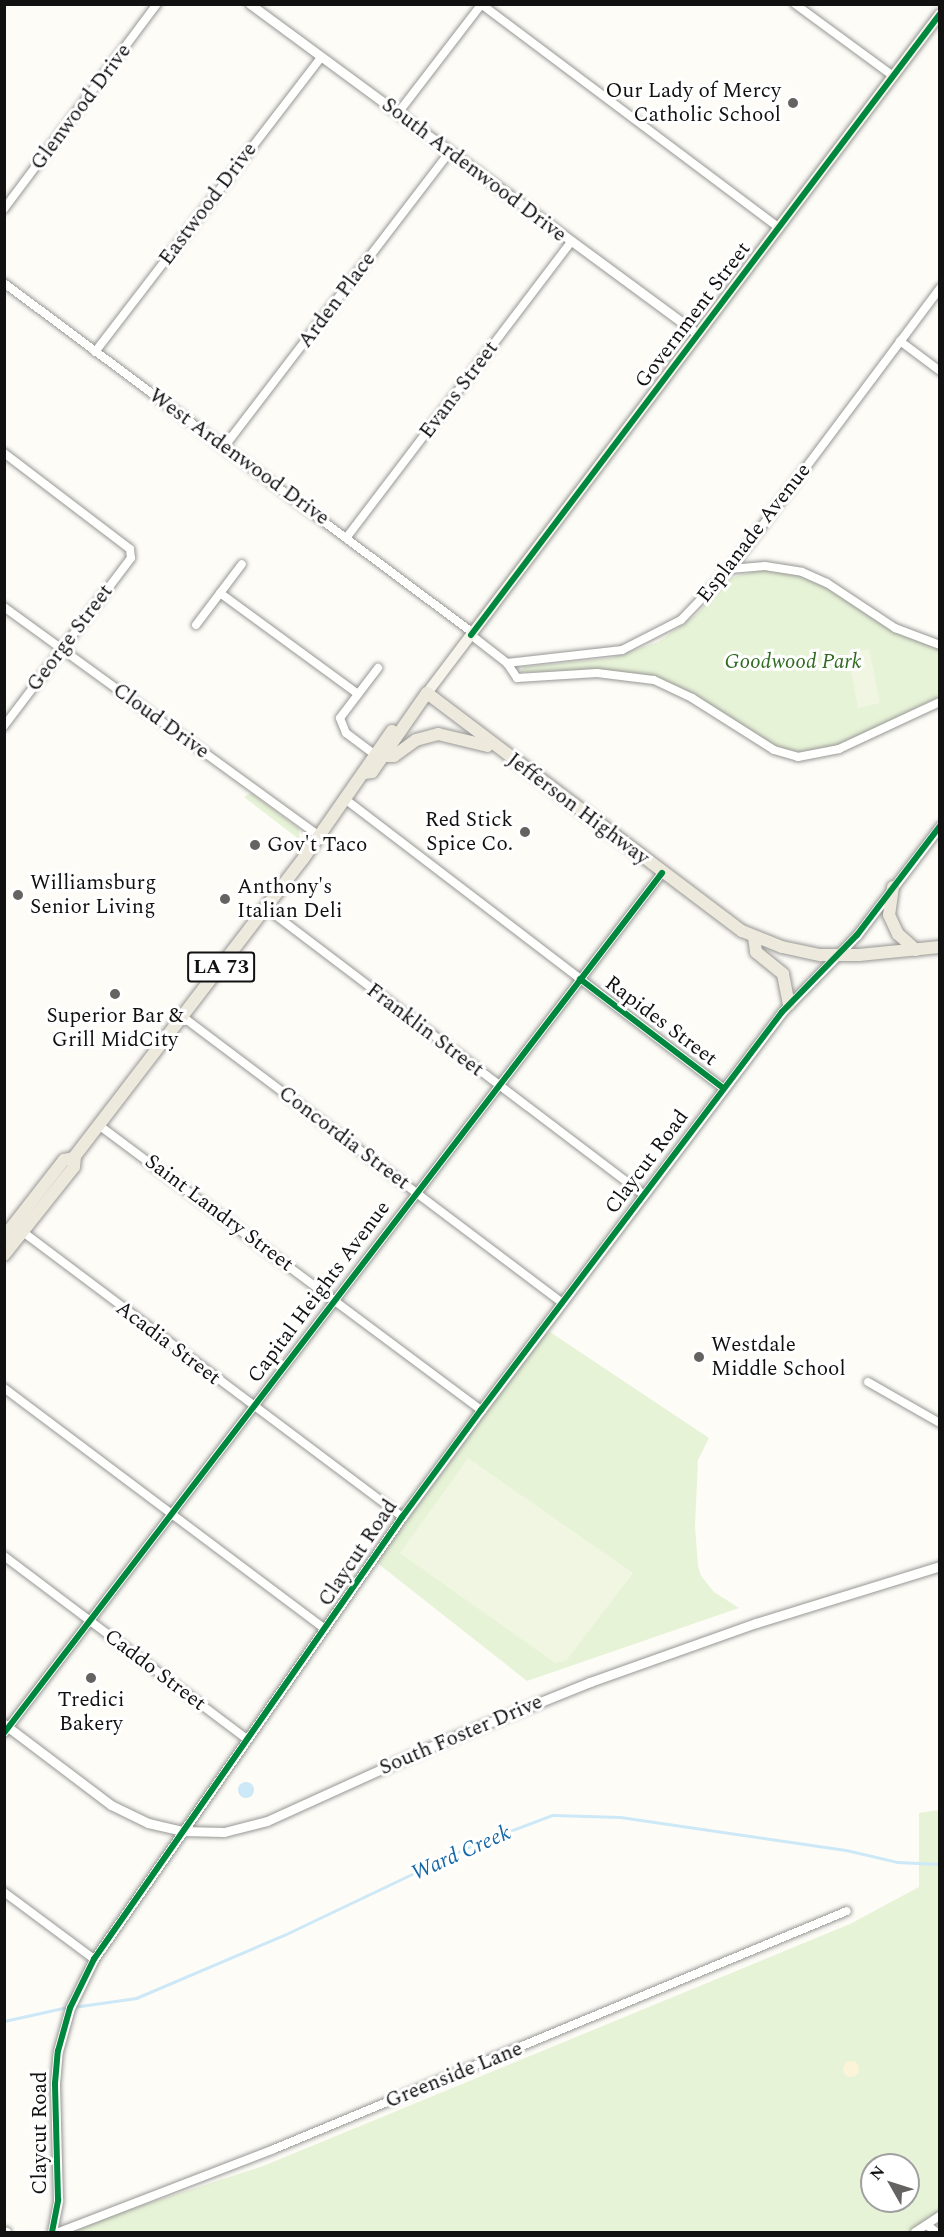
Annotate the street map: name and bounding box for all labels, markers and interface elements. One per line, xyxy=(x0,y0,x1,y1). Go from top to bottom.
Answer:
street label: Glenwood Drive xyxy=(25,39,137,175)
place label: Our Lady of Mercy Catholic School xyxy=(606,78,781,128)
street label: South Ardenwood Drive xyxy=(377,92,571,248)
marker: Our Lady of Mercy Catholic School xyxy=(786,96,800,110)
street label: Eastwood Drive xyxy=(154,138,262,270)
street label: Government Street xyxy=(630,237,756,393)
street label: Arden Place xyxy=(293,247,381,353)
street label: Evans Street xyxy=(414,336,504,444)
street label: West Ardenwood Drive xyxy=(144,383,334,531)
street label: Esplanade Avenue xyxy=(692,458,816,608)
street label: George Street xyxy=(21,579,119,697)
park label: Goodwood Park xyxy=(724,649,862,675)
street label: Cloud Drive xyxy=(108,678,214,764)
street label: Jefferson Highway xyxy=(502,747,654,871)
place label: Red Stick Spice Co. xyxy=(425,807,513,857)
marker: Red Stick Spice Co. xyxy=(518,825,532,839)
place label: Gov't Taco xyxy=(267,832,367,858)
marker: Gov't Taco xyxy=(248,838,262,852)
place label: Williamsburg Senior Living xyxy=(30,870,156,920)
place label: Anthony's Italian Deli xyxy=(237,874,342,924)
marker: Williamsburg Senior Living xyxy=(11,888,25,902)
marker: Anthony's Italian Deli xyxy=(218,892,232,906)
road number: LA 73 xyxy=(186,950,256,984)
street label: Rapides Street xyxy=(600,971,722,1071)
street label: Franklin Street xyxy=(361,978,489,1082)
marker: Superior Bar & Grill MidCity xyxy=(108,987,122,1001)
place label: Superior Bar & Grill MidCity xyxy=(46,1003,184,1053)
street label: Concordia Street xyxy=(274,1081,414,1195)
street label: Claycut Road xyxy=(600,1105,694,1219)
street label: Saint Landry Street xyxy=(140,1149,298,1277)
street label: Capital Heights Avenue xyxy=(242,1196,396,1388)
street label: Acadia Street xyxy=(111,1295,225,1391)
place label: Westdale Middle School xyxy=(711,1332,846,1382)
marker: Westdale Middle School xyxy=(692,1350,706,1364)
street label: Claycut Road xyxy=(313,1495,403,1611)
street label: Caddo Street xyxy=(99,1624,211,1716)
marker: Tredici Bakery xyxy=(84,1671,98,1685)
place label: Tredici Bakery xyxy=(58,1687,124,1737)
street label: South Foster Drive xyxy=(376,1689,546,1781)
water label: Ward Creek xyxy=(407,1819,515,1887)
street label: Greenside Lane xyxy=(382,2036,526,2114)
street label: Claycut Road xyxy=(27,2071,53,2195)
north arrow xyxy=(860,2153,920,2213)
text: N xyxy=(864,2160,891,2186)

